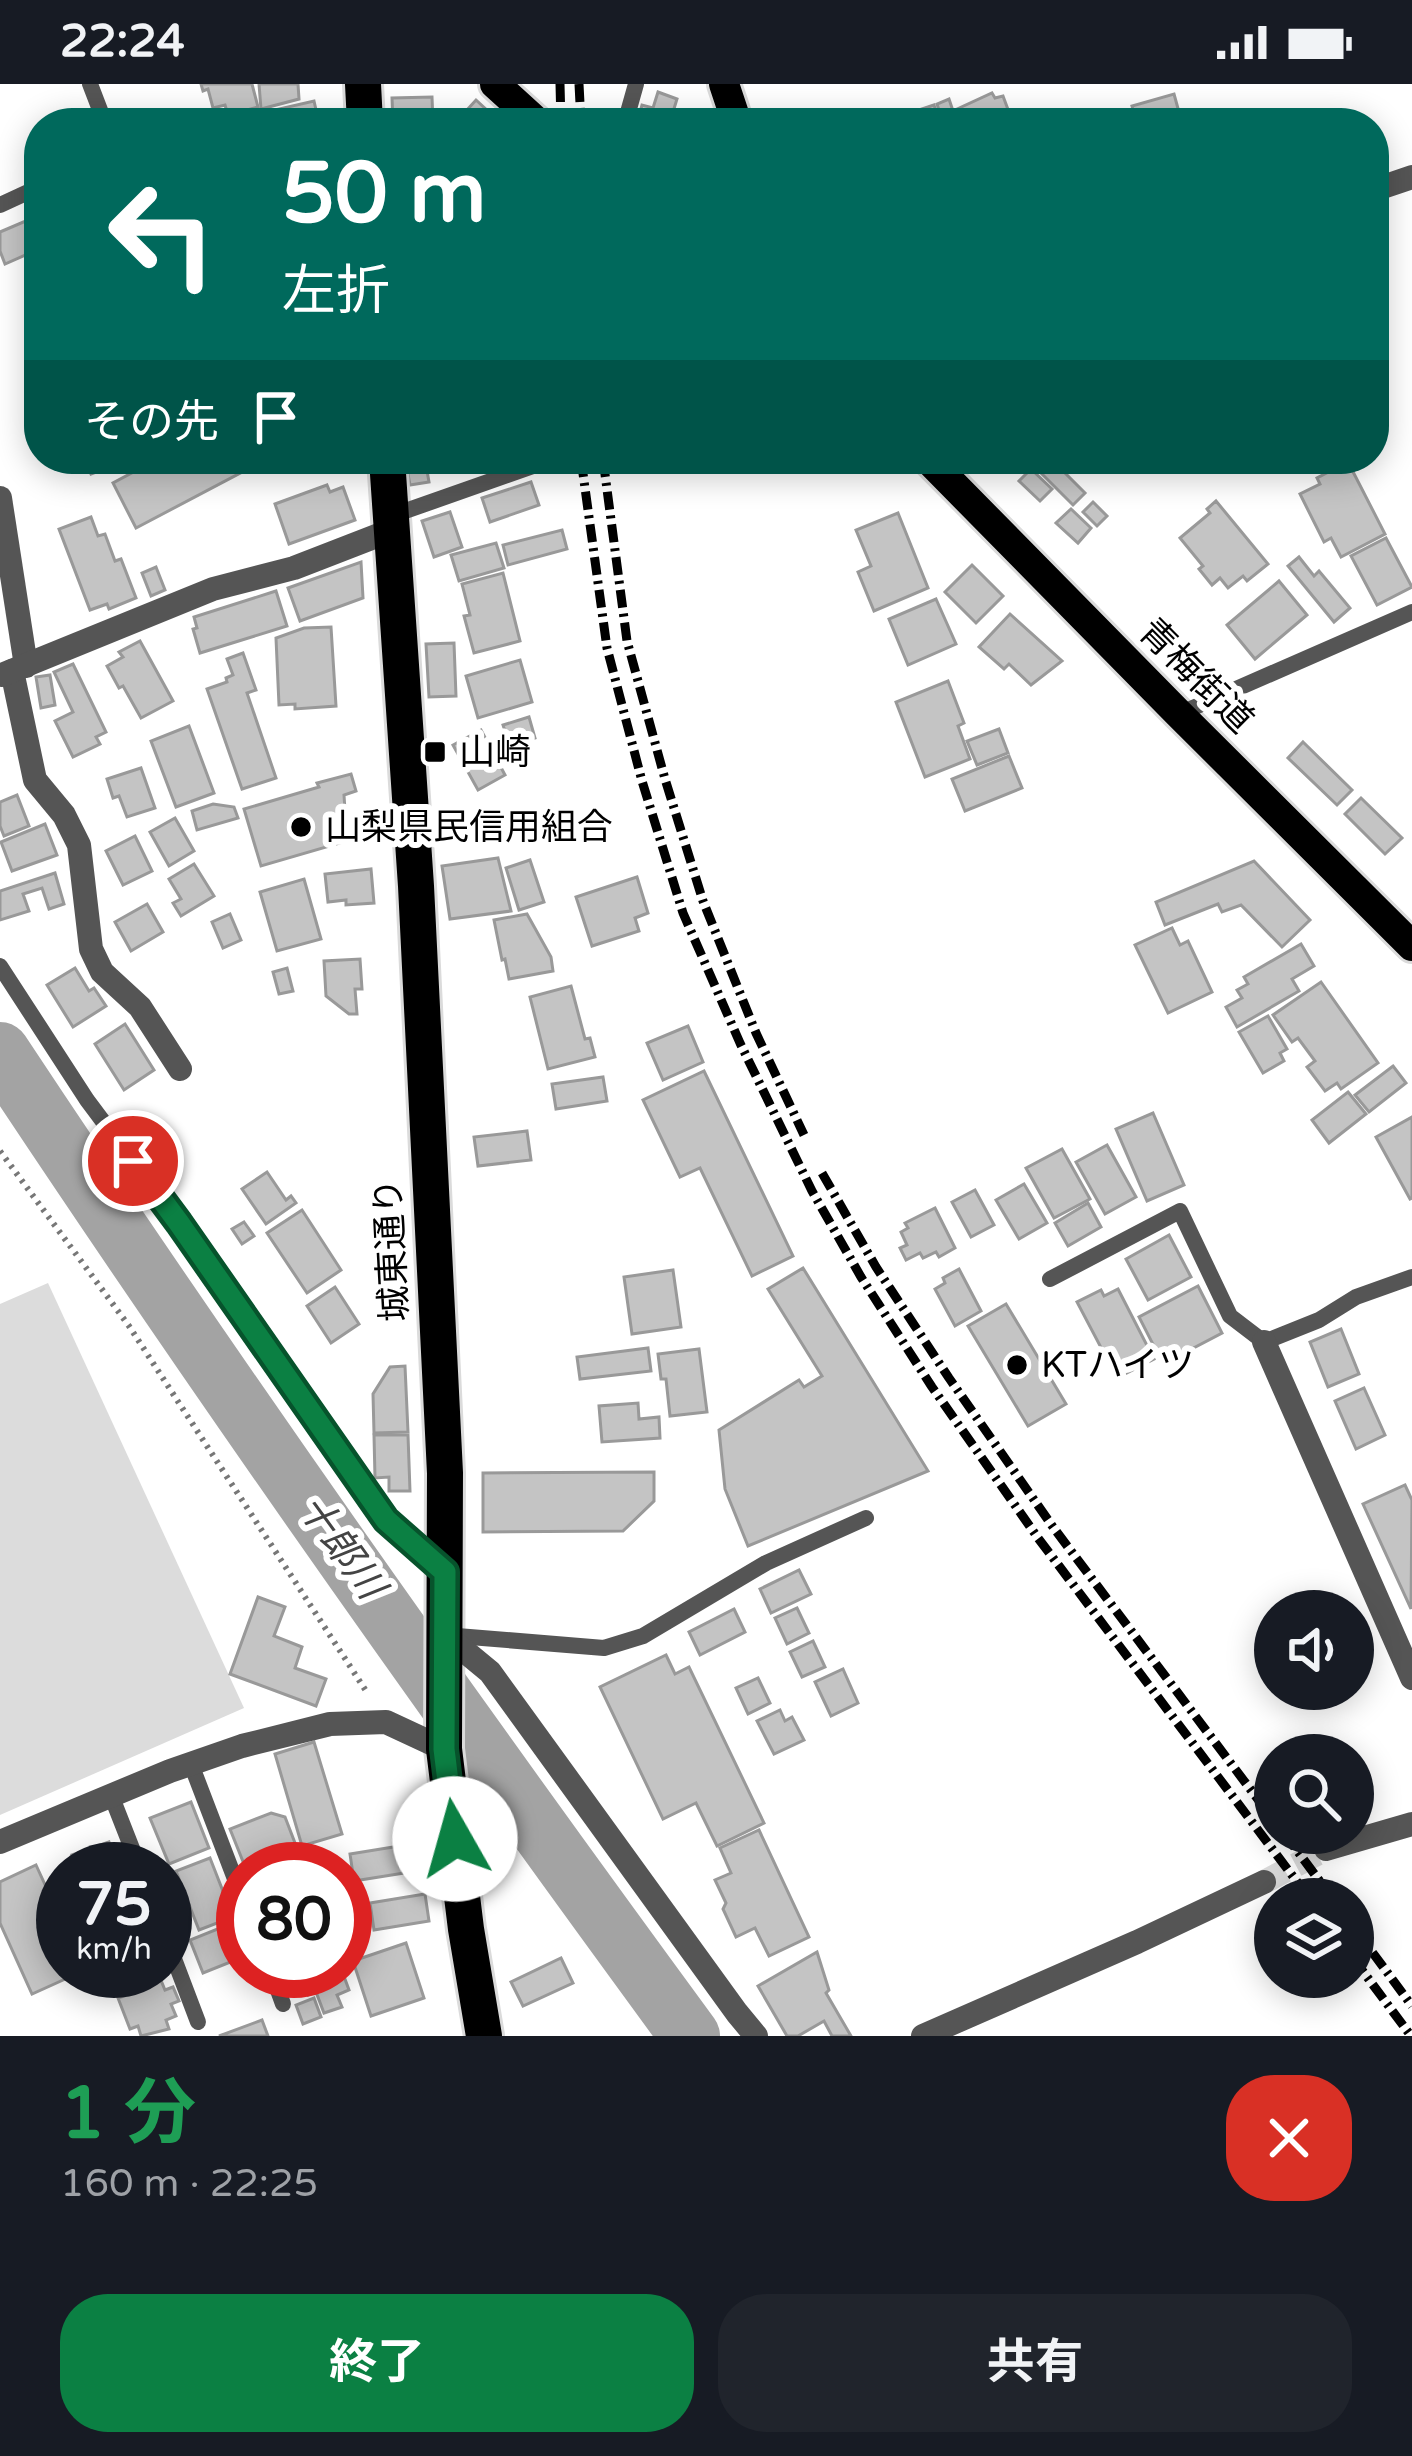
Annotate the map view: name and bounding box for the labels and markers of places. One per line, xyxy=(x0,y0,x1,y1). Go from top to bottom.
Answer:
place label: 山崎 xyxy=(459,731,531,774)
marker: 山崎 xyxy=(422,739,448,765)
place label: 山梨県民信用組合 xyxy=(325,806,613,849)
marker: 山梨県民信用組合 xyxy=(288,814,314,840)
pin xyxy=(82,1110,184,1212)
place label: KTハイツ xyxy=(1041,1344,1194,1387)
marker: KTハイツ xyxy=(1004,1352,1030,1378)

